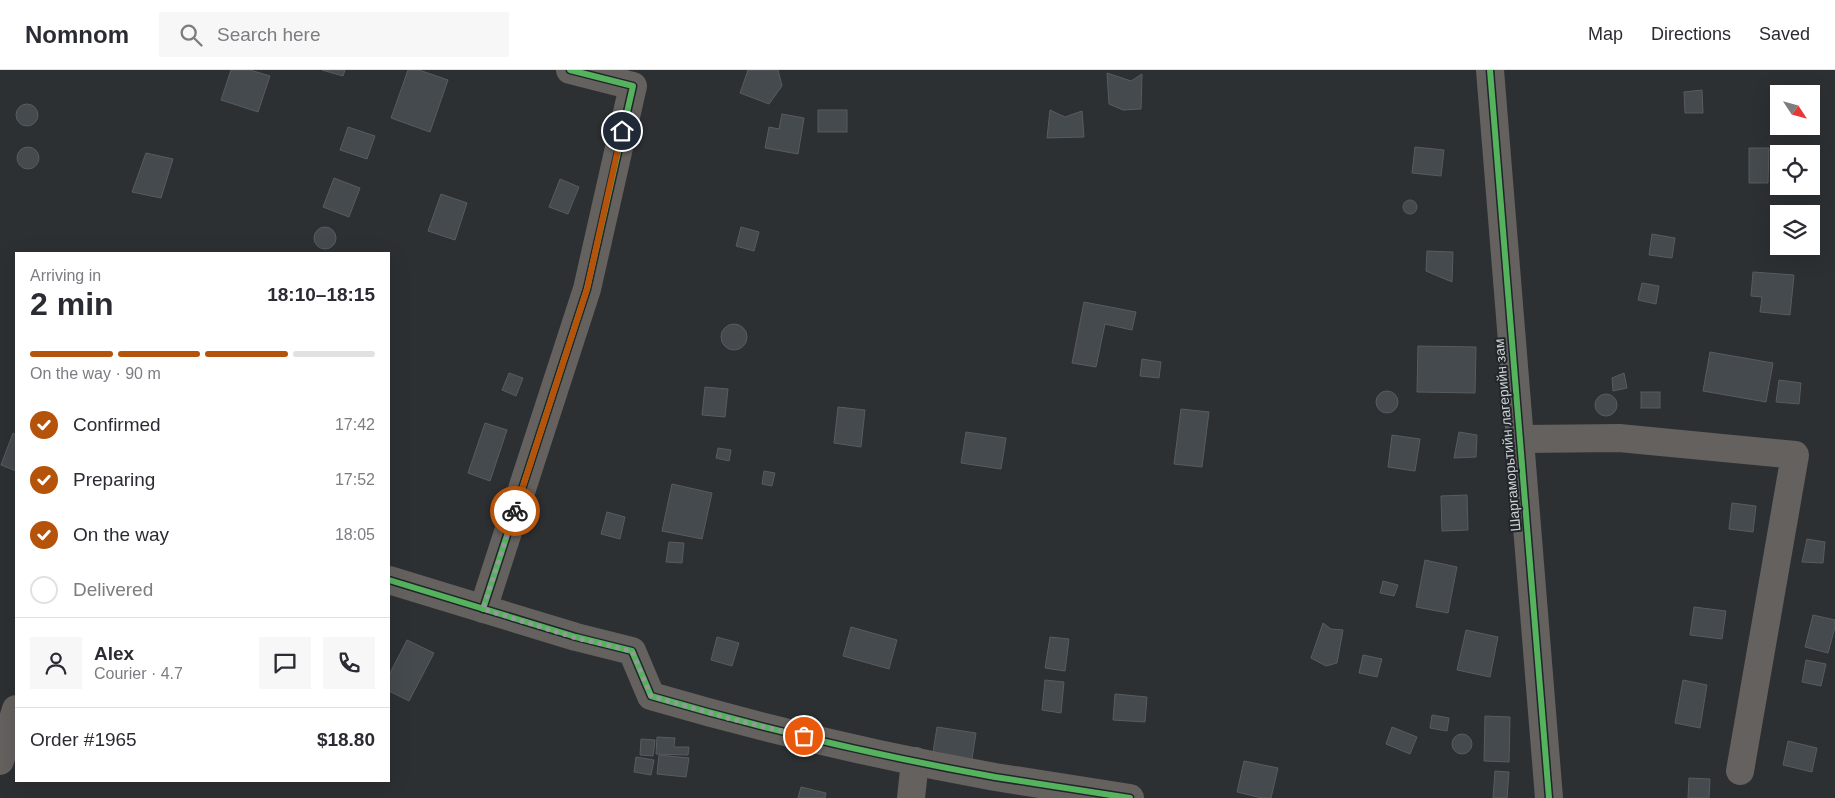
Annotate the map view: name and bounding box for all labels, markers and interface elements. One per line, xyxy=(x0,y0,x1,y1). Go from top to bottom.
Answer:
search box xyxy=(159,12,509,57)
text: Nomnom xyxy=(25,21,129,48)
icon: search xyxy=(177,21,205,49)
text: Search here xyxy=(217,24,321,45)
text: Map xyxy=(1588,24,1623,44)
text: Directions xyxy=(1651,24,1731,44)
text: Saved xyxy=(1759,24,1810,44)
north arrow xyxy=(1770,85,1820,135)
map controls xyxy=(1770,85,1820,255)
pin xyxy=(601,110,643,152)
icon: home xyxy=(608,117,636,145)
button: locate xyxy=(1770,145,1820,195)
button: layers xyxy=(1770,205,1820,255)
text: Arriving in xyxy=(30,267,101,284)
text: 18:10–18:15 xyxy=(267,284,375,305)
text: 2 min xyxy=(30,286,114,322)
street label: Шаргаморьтийн лагерийн зам xyxy=(1491,338,1523,532)
text: On the way · 90 m xyxy=(30,365,161,382)
icon: check xyxy=(30,411,58,439)
text: Confirmed xyxy=(73,414,161,435)
text: 17:42 xyxy=(335,416,375,433)
icon: check xyxy=(30,466,58,494)
text: Preparing xyxy=(73,469,155,490)
text: 17:52 xyxy=(335,471,375,488)
courier xyxy=(490,486,540,536)
icon: bike xyxy=(501,497,529,525)
icon: check xyxy=(30,521,58,549)
text: On the way xyxy=(73,524,169,545)
text: 18:05 xyxy=(335,526,375,543)
text: Delivered xyxy=(73,579,153,600)
button: person xyxy=(30,637,82,689)
button: chat xyxy=(259,637,311,689)
button: phone xyxy=(323,637,375,689)
text: Alex xyxy=(94,643,134,664)
text: Courier · 4.7 xyxy=(94,665,183,682)
pin xyxy=(783,715,825,757)
icon: bag xyxy=(790,722,818,750)
text: Order #1965 xyxy=(30,729,137,750)
text: $18.80 xyxy=(317,729,375,750)

